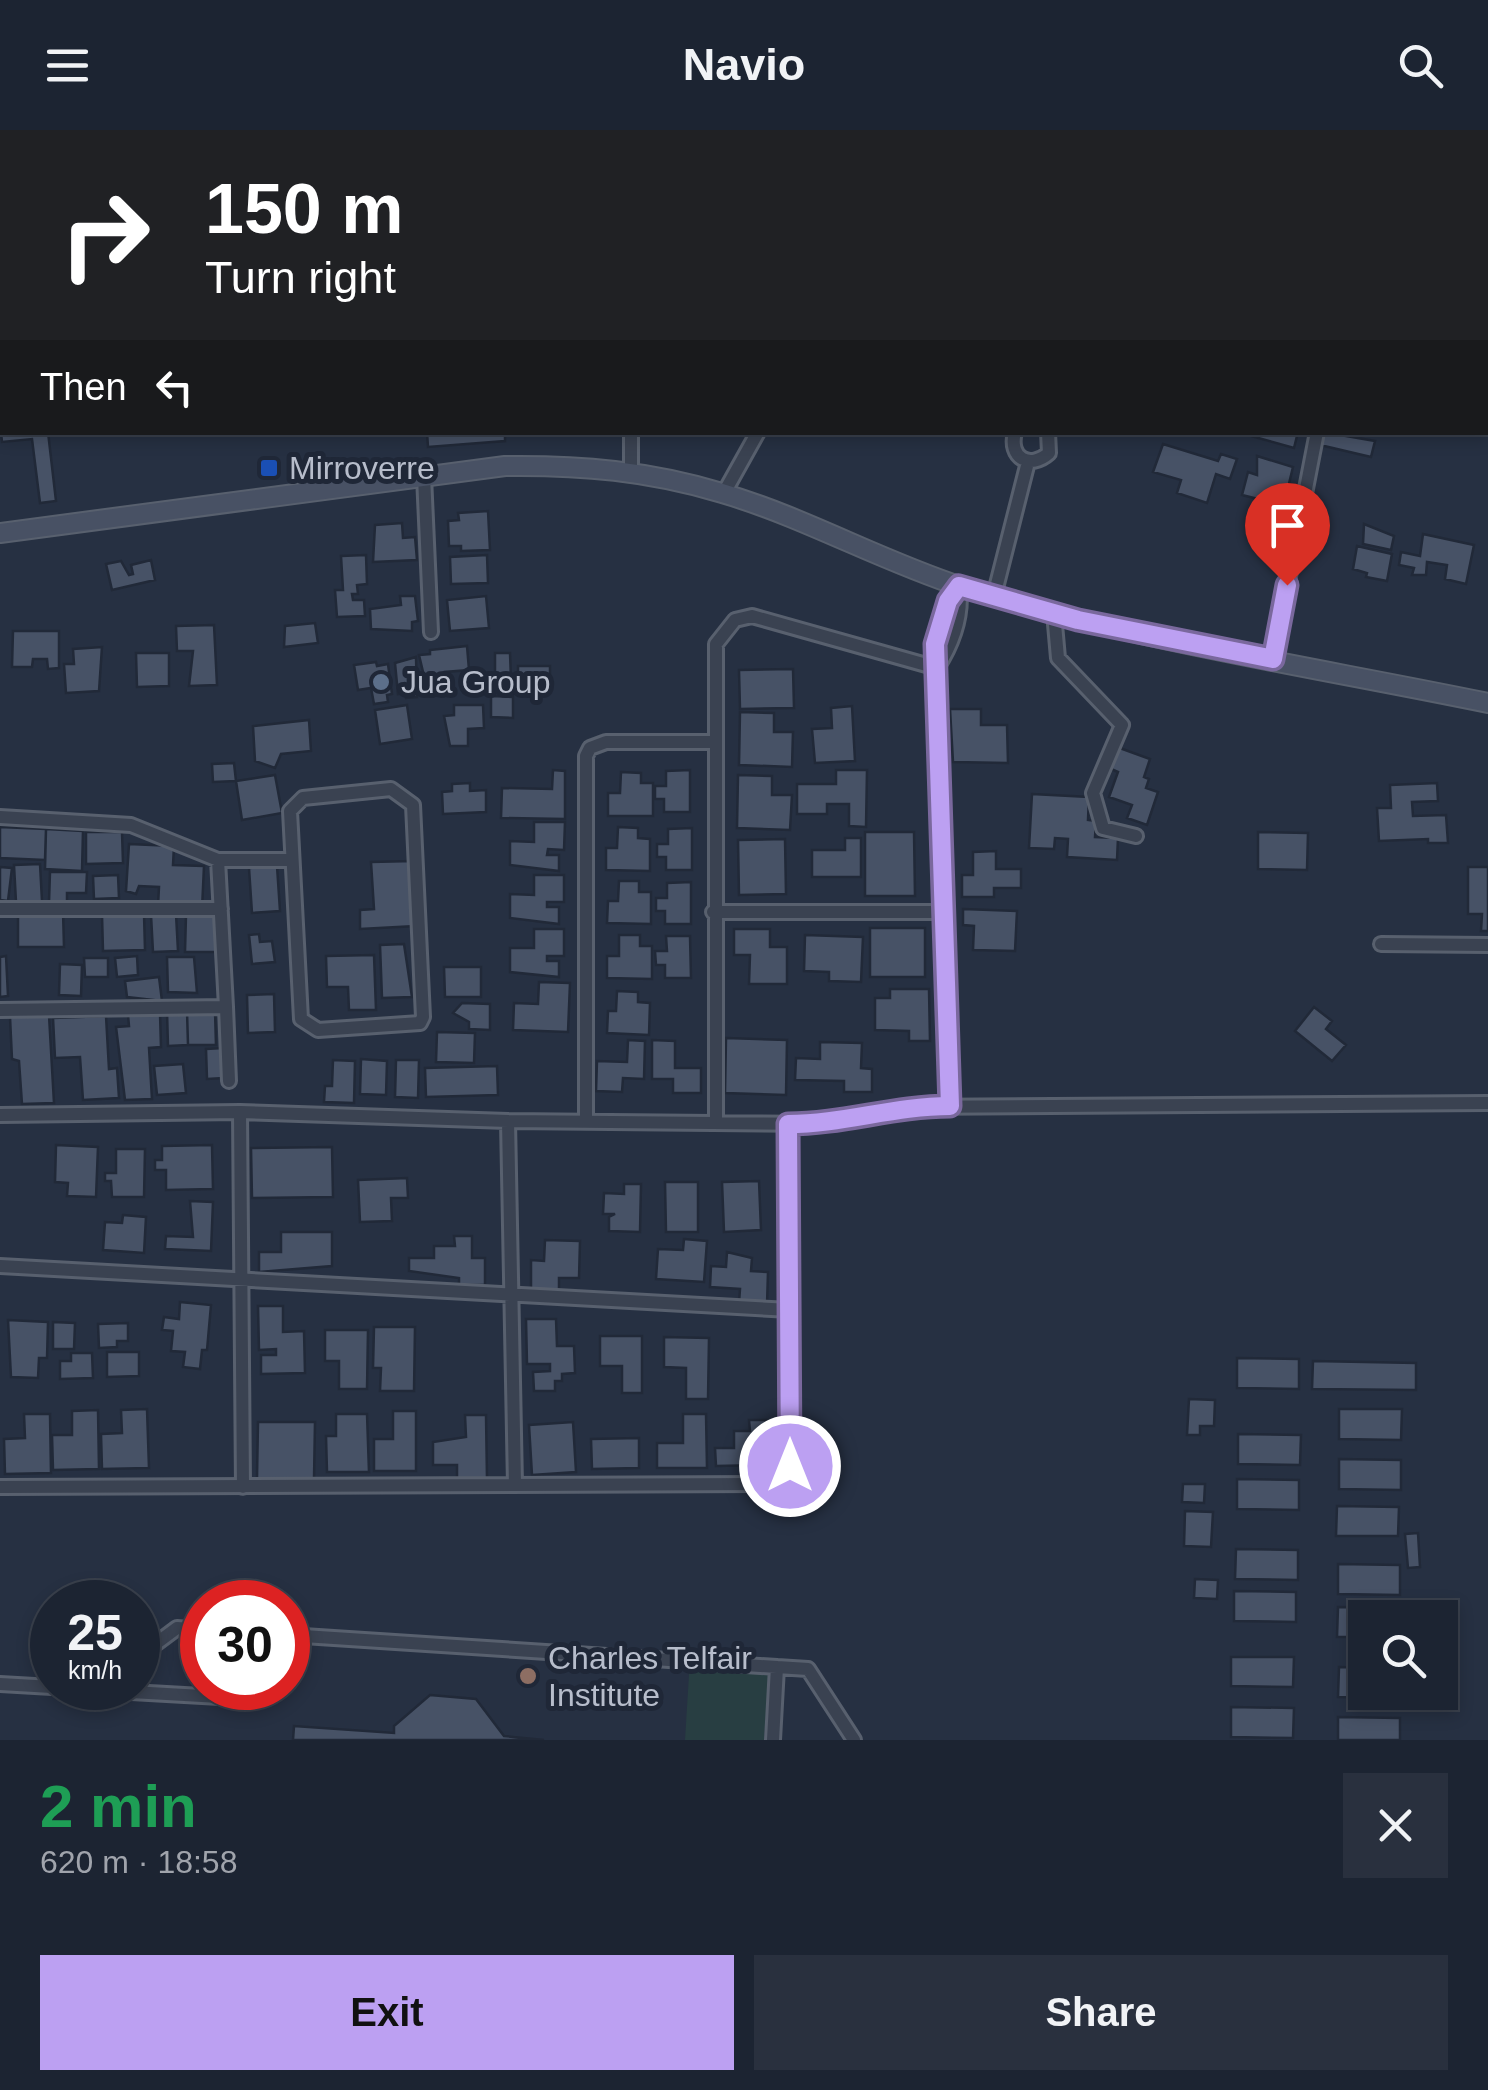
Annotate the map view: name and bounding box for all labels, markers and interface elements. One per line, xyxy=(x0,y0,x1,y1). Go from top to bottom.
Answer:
icon: menu xyxy=(40,38,95,93)
icon: search xyxy=(1393,38,1448,93)
text: Navio xyxy=(683,39,805,90)
icon: right xyxy=(40,170,170,300)
text: 150 m xyxy=(205,170,403,248)
text: Turn right xyxy=(205,252,396,303)
icon: left xyxy=(147,360,202,415)
text: Then xyxy=(40,366,127,408)
place label: Mirroverre xyxy=(289,450,435,486)
marker: Mirroverre xyxy=(258,457,280,479)
pin xyxy=(1245,483,1330,586)
icon: arrive xyxy=(1260,498,1315,553)
place label: Jua Group xyxy=(401,664,550,700)
marker: Jua Group xyxy=(370,671,392,693)
position arrow xyxy=(738,1414,842,1518)
speed limit sign: 30 xyxy=(180,1580,310,1710)
map controls xyxy=(1348,1600,1458,1710)
button: search xyxy=(1348,1600,1458,1710)
text: 25 xyxy=(67,1605,123,1661)
place label: Charles Telfair Institute xyxy=(548,1640,752,1713)
text: km/h xyxy=(68,1656,122,1684)
marker: Charles Telfair Institute xyxy=(517,1665,539,1687)
text: 2 min xyxy=(40,1773,197,1840)
button: close xyxy=(1343,1773,1448,1878)
text: 620 m · 18:58 xyxy=(40,1844,237,1880)
button: Exit xyxy=(40,1955,734,2070)
button: Share xyxy=(754,1955,1448,2070)

